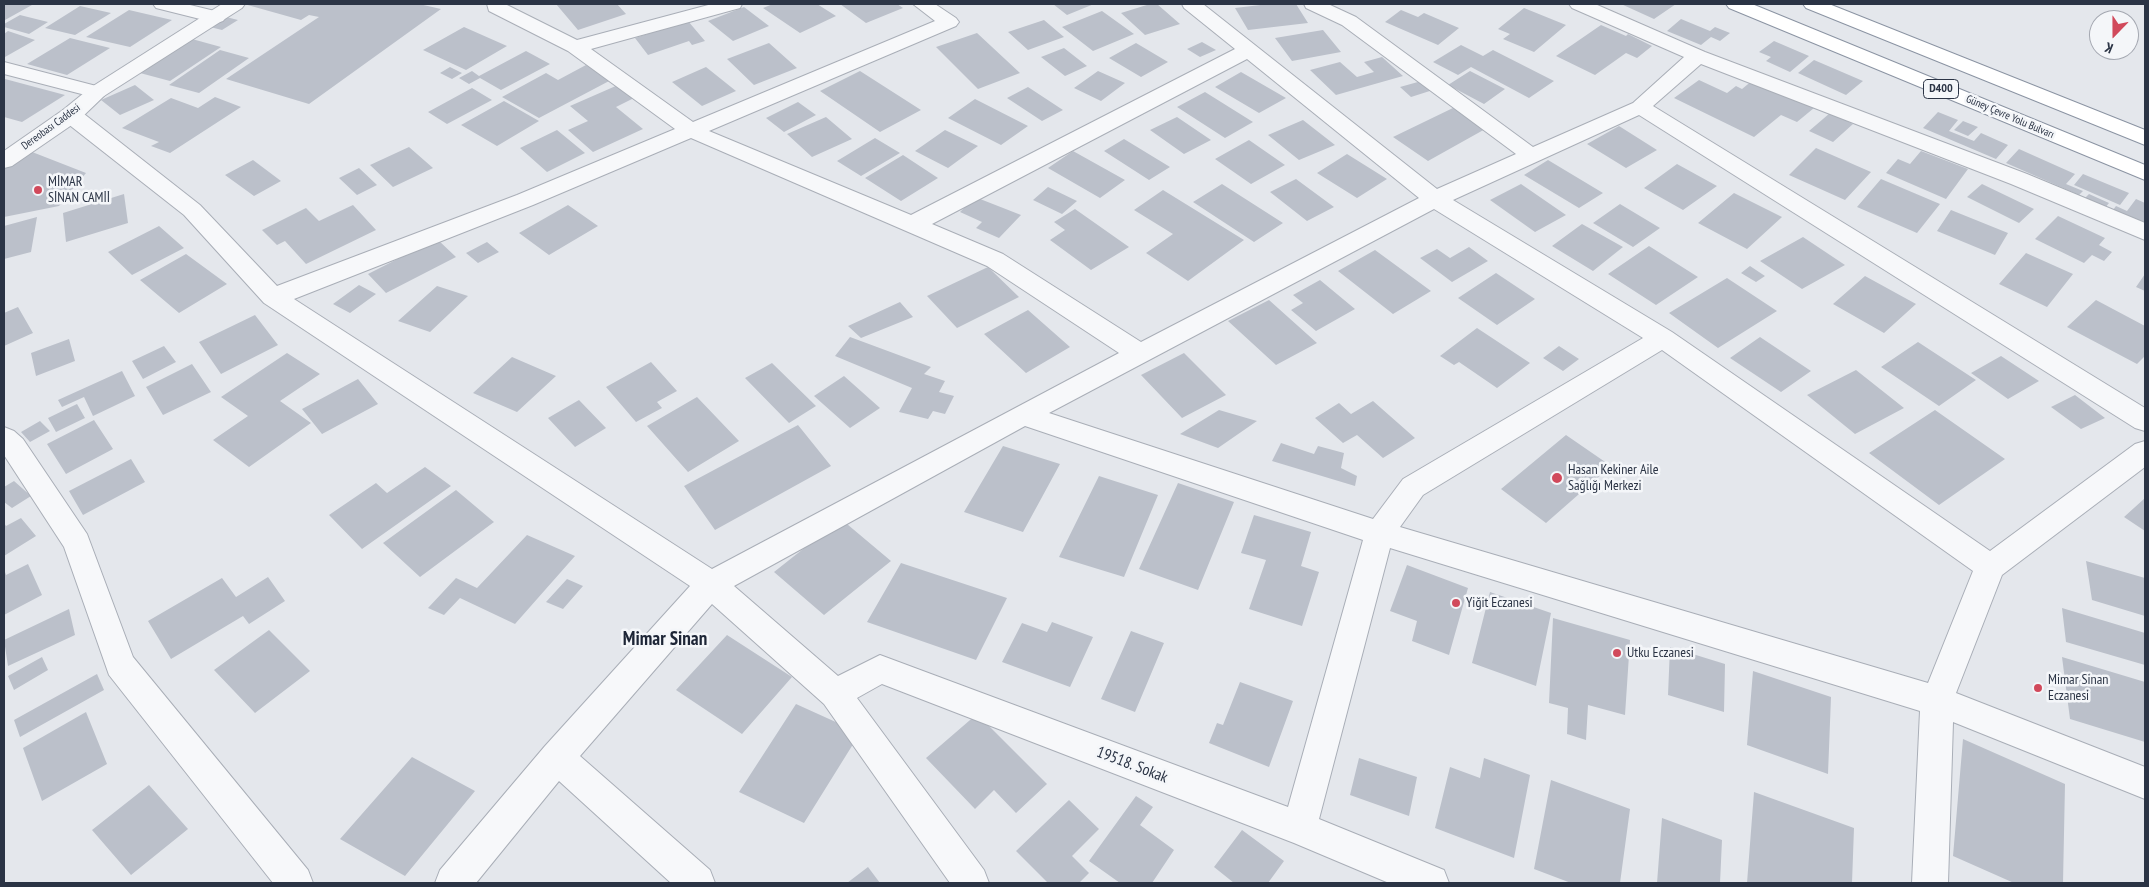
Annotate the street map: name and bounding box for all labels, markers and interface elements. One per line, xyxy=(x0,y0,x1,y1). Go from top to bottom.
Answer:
north arrow xyxy=(2089,10,2139,60)
text: K xyxy=(2102,38,2116,58)
road number: D400 xyxy=(1924,80,1958,98)
street label: Güney Çevre Yolu Bulvarı xyxy=(1964,93,2056,141)
street label: Dereobası Caddesi xyxy=(19,101,83,153)
place label: MİMAR SİNAN CAMİİ xyxy=(48,174,110,206)
marker: MİMAR SİNAN CAMİİ xyxy=(32,184,44,196)
place label: Hasan Kekiner Aile Sağlığı Merkezi xyxy=(1568,462,1659,494)
marker: Hasan Kekiner Aile Sağlığı Merkezi xyxy=(1550,471,1564,485)
place label: Yiğit Eczanesi xyxy=(1466,595,1532,611)
marker: Yiğit Eczanesi xyxy=(1450,597,1462,609)
district label: Mimar Sinan xyxy=(623,629,707,651)
place label: Utku Eczanesi xyxy=(1627,645,1694,661)
marker: Utku Eczanesi xyxy=(1611,647,1623,659)
place label: Mimar Sinan Eczanesi xyxy=(2048,672,2108,704)
marker: Mimar Sinan Eczanesi xyxy=(2032,682,2044,694)
street label: 19518. Sokak xyxy=(1094,743,1170,787)

